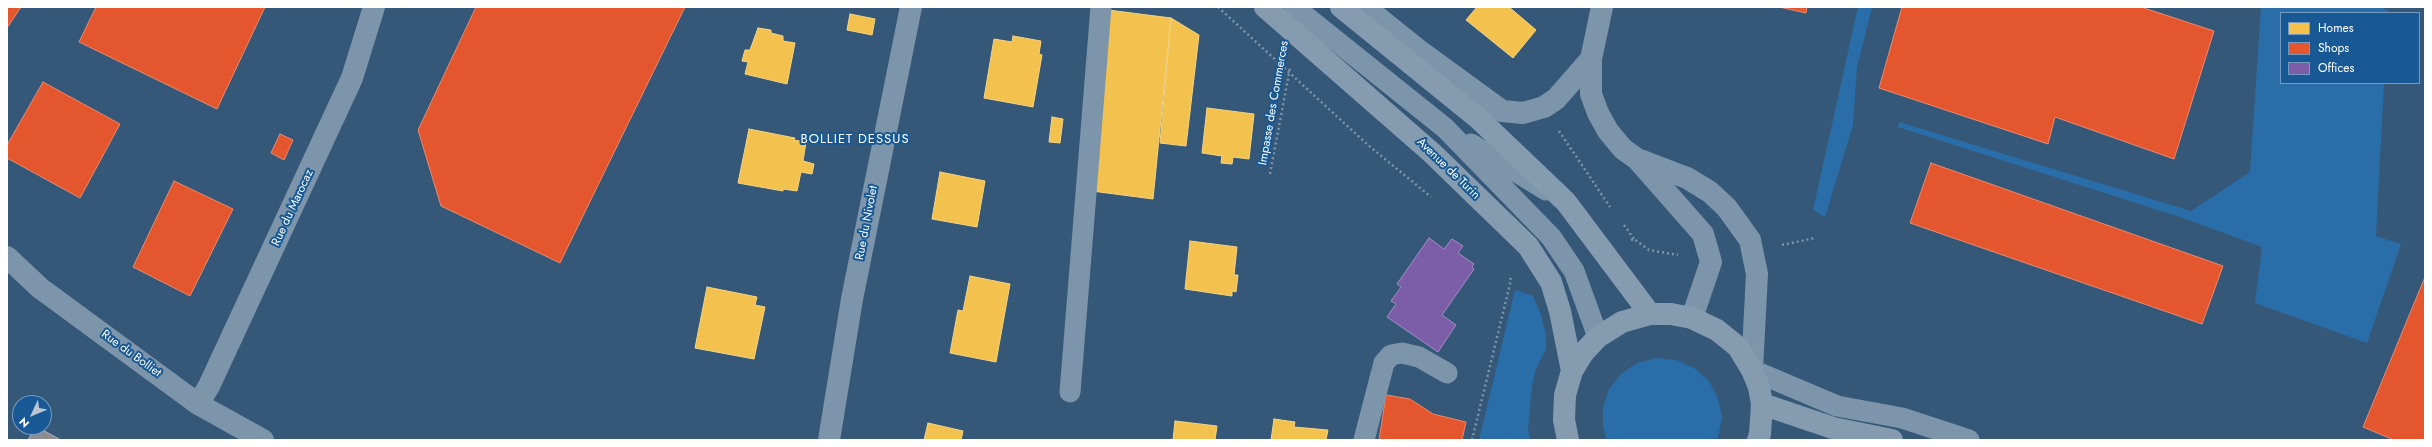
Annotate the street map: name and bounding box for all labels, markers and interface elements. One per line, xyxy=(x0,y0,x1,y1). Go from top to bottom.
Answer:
legend xyxy=(2280,12,2420,84)
text: Homes xyxy=(2318,19,2354,37)
text: Shops xyxy=(2318,39,2349,57)
street label: Impasse des Commerces xyxy=(1256,40,1292,166)
text: Offices xyxy=(2318,59,2354,77)
district label: BOLLIET DESSUS xyxy=(800,132,910,148)
street label: Avenue de Turin xyxy=(1413,135,1483,203)
street label: Rue du Marocaz xyxy=(269,168,317,248)
street label: Rue du Nivolet xyxy=(853,185,881,261)
street label: Rue du Bolliet xyxy=(98,327,164,381)
north arrow xyxy=(12,395,52,435)
text: N xyxy=(15,414,33,431)

